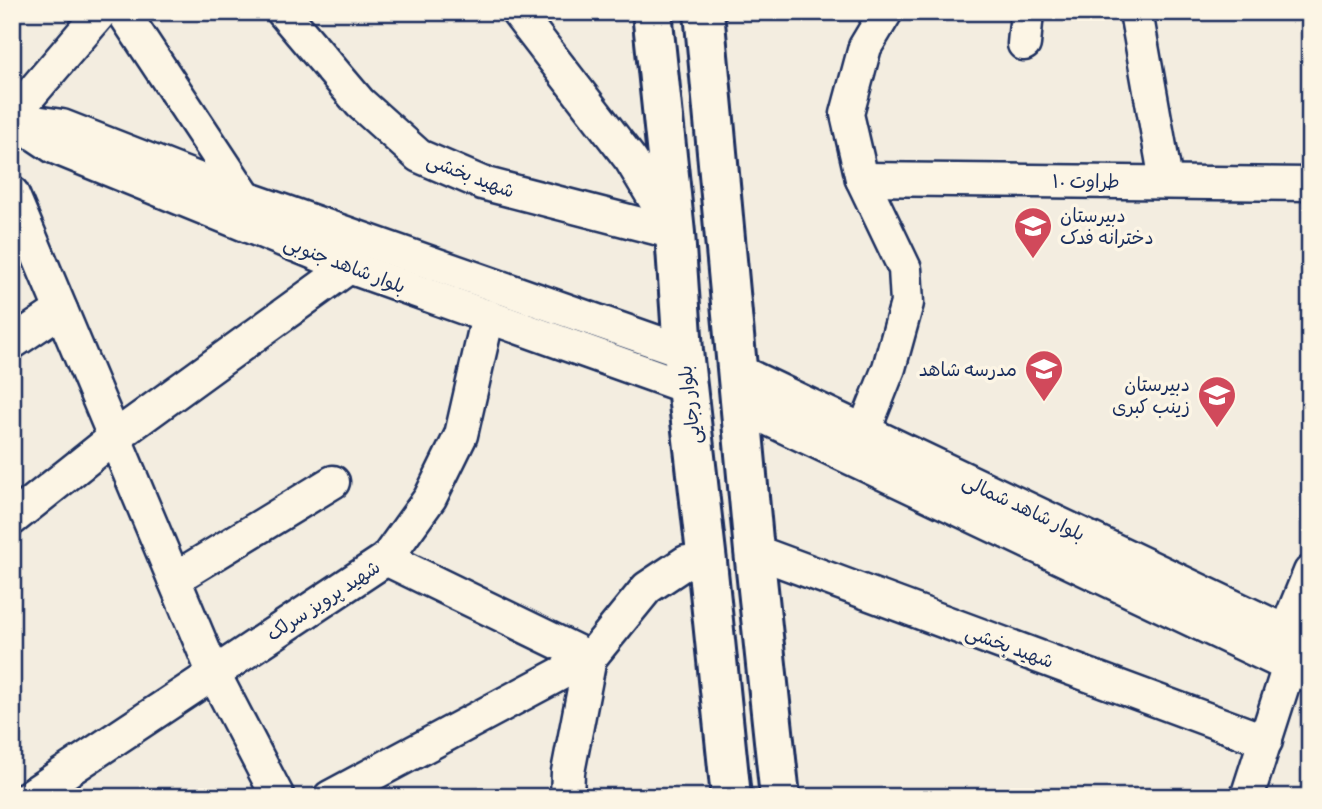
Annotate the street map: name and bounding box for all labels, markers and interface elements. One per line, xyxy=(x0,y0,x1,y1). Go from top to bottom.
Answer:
street label: شهید بخشی xyxy=(423,148,518,204)
street label: طراوت ۱۰ xyxy=(1052,170,1120,194)
place label: دبیرستان دخترانه فدک xyxy=(1060,204,1154,250)
school or university icon: دبیرستان دخترانه فدک xyxy=(1012,205,1054,260)
street label: بلوار شاهد جنوبی xyxy=(280,231,409,299)
school or university icon: مدرسه شاهد xyxy=(1023,348,1065,403)
place label: مدرسه شاهد xyxy=(919,358,1017,382)
street label: بلوار رجایی xyxy=(673,364,707,446)
place label: دبیرستان زینب کبری xyxy=(1112,373,1190,419)
school or university icon: دبیرستان زینب کبری xyxy=(1196,374,1238,429)
street label: بلوار شاهد شمالی xyxy=(959,469,1089,547)
street label: شهید پرویز سرلک xyxy=(262,555,385,646)
street label: شهید بخشی xyxy=(962,620,1057,674)

